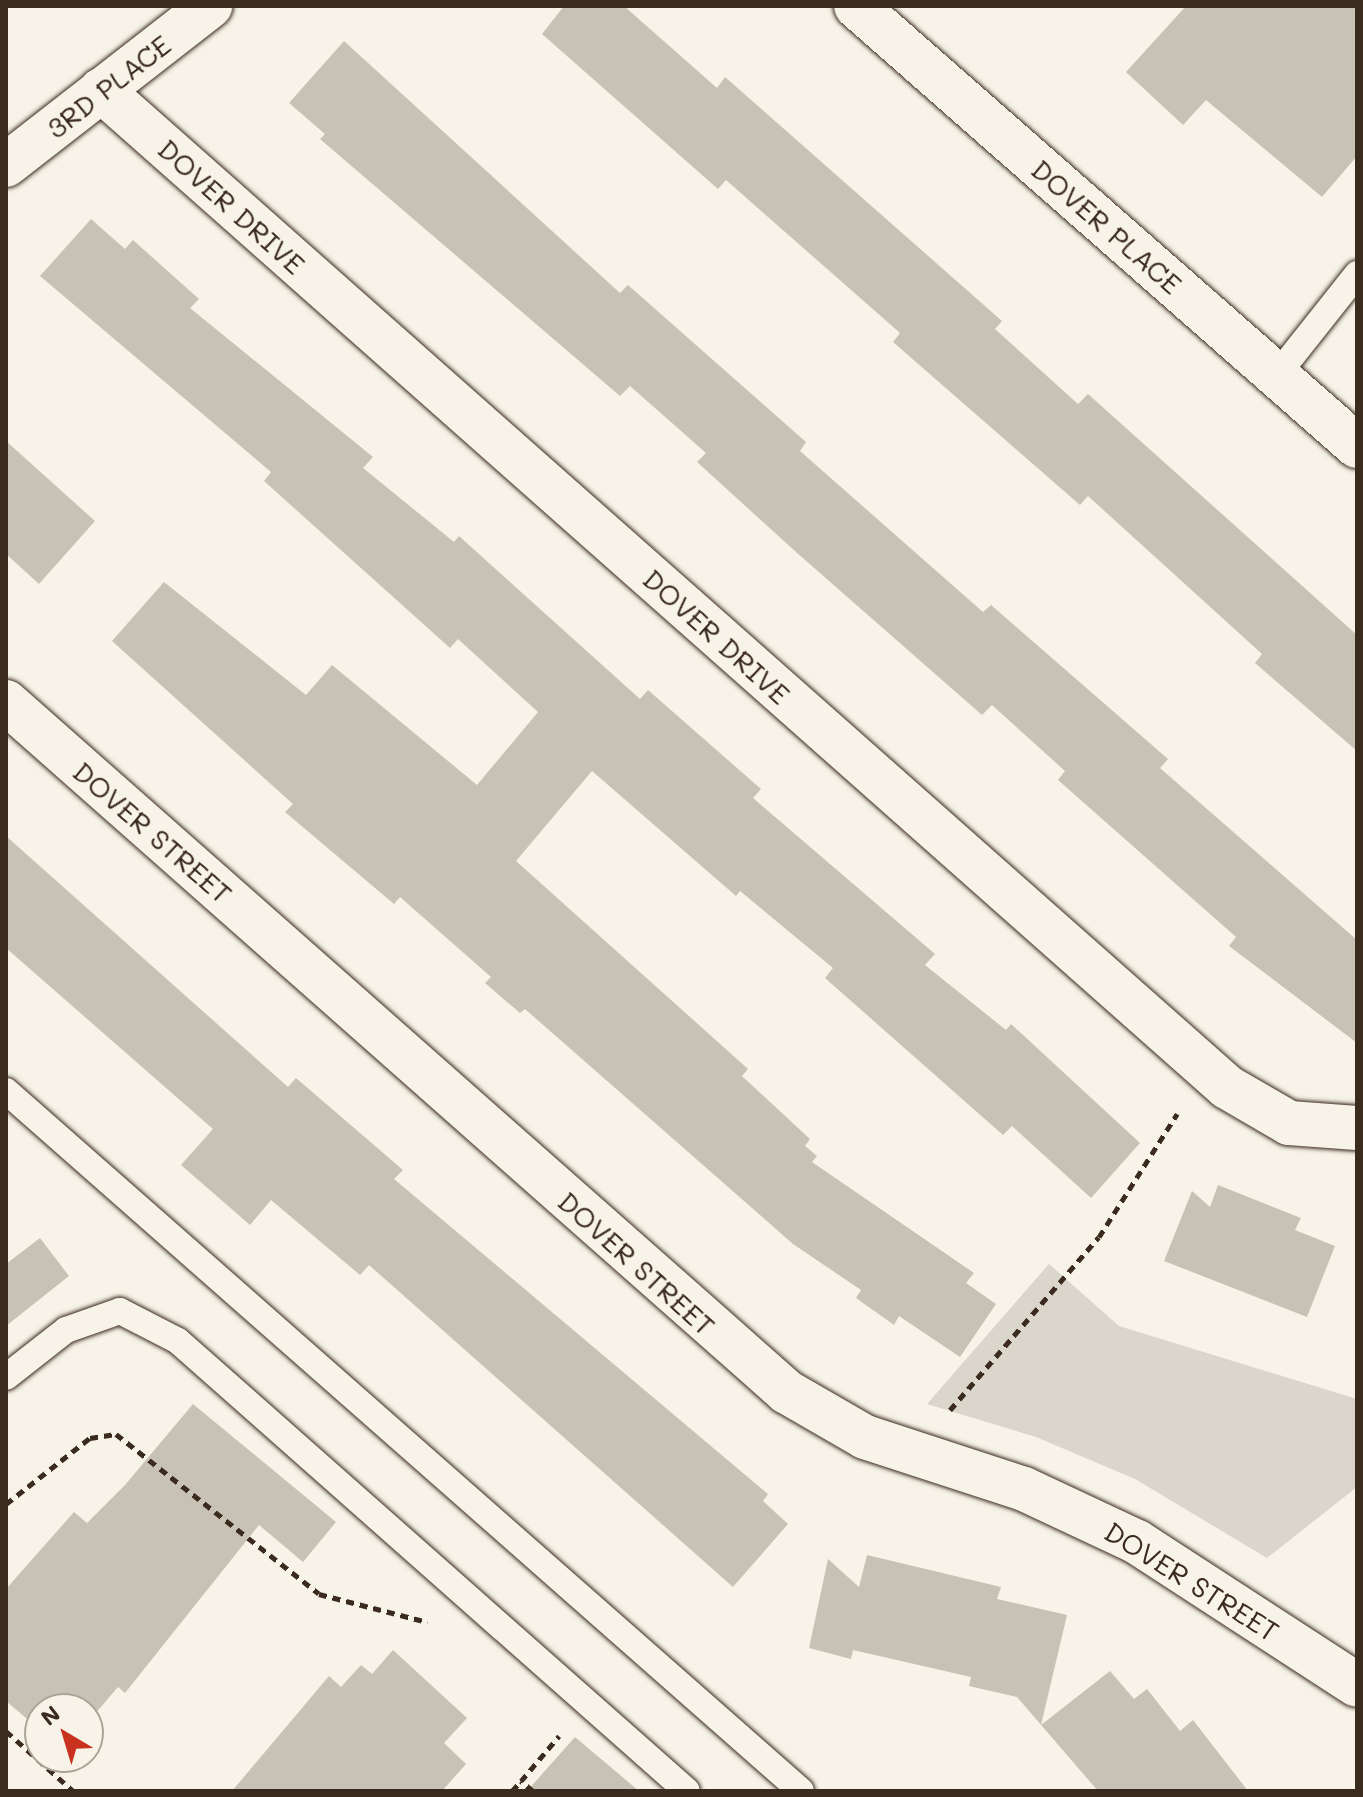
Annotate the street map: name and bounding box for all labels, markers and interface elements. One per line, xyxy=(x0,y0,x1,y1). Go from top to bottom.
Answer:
street label: 3RD PLACE xyxy=(39,27,177,145)
street label: DOVER DRIVE xyxy=(152,131,312,281)
street label: DOVER PLACE xyxy=(1025,152,1189,300)
street label: DOVER DRIVE xyxy=(637,561,797,711)
street label: DOVER STREET xyxy=(67,754,239,910)
street label: DOVER STREET xyxy=(552,1184,722,1342)
street label: DOVER STREET xyxy=(1099,1514,1285,1648)
north arrow xyxy=(24,1693,104,1773)
text: N xyxy=(35,1699,66,1732)

